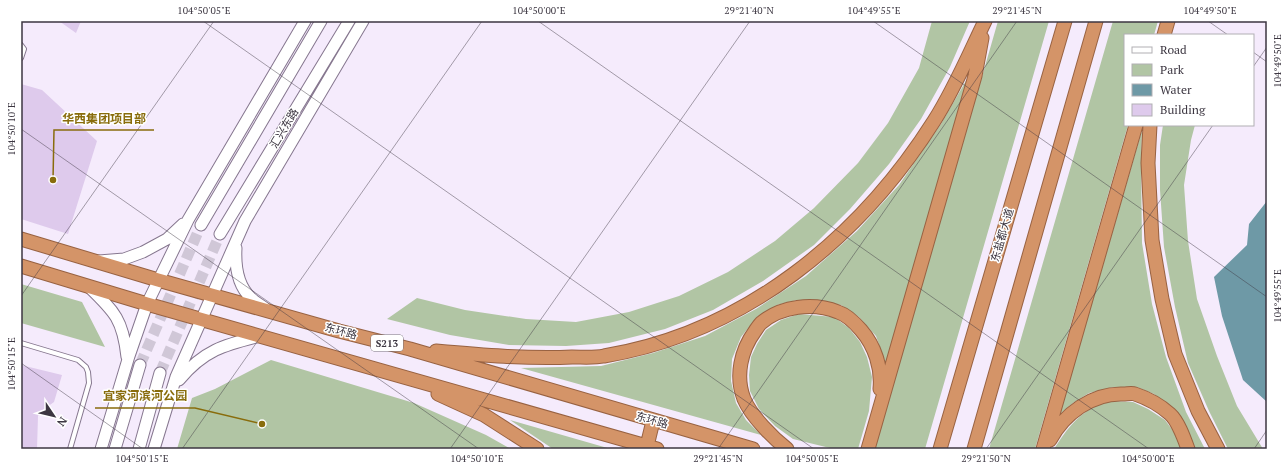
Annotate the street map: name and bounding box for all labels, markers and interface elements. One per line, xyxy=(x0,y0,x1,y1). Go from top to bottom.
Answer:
text: 104°50'05"E xyxy=(177,4,231,17)
text: 104°50'00"E xyxy=(512,4,566,17)
text: 29°21'40"N xyxy=(724,4,774,17)
text: 104°49'55"E xyxy=(847,4,901,17)
text: 29°21'45"N xyxy=(992,4,1042,17)
text: 104°49'50"E xyxy=(1183,4,1237,17)
legend xyxy=(1124,34,1254,126)
text: 104°49'50"E xyxy=(1271,34,1284,88)
text: Road xyxy=(1160,42,1187,57)
text: Park xyxy=(1160,62,1185,77)
text: Water xyxy=(1160,82,1192,97)
text: 104°50'10"E xyxy=(5,102,18,156)
text: Building xyxy=(1160,102,1206,117)
callout: 华西集团项目部 xyxy=(54,106,154,130)
street label: 汇兴东路 xyxy=(267,106,301,150)
text: 华西集团项目部 xyxy=(62,111,146,126)
street label: 东盐都大道 xyxy=(988,207,1016,263)
text: 104°49'55"E xyxy=(1271,269,1284,323)
street label: 东环路 xyxy=(323,320,359,342)
road number: S213 xyxy=(371,335,403,351)
text: 104°50'15"E xyxy=(5,337,18,391)
callout: 宜家河滨河公园 xyxy=(95,384,195,408)
text: 宜家河滨河公园 xyxy=(103,388,187,403)
north arrow xyxy=(34,396,74,436)
street label: 东环路 xyxy=(634,409,670,431)
text: N xyxy=(54,414,70,430)
text: 104°50'15"E xyxy=(115,452,169,465)
text: 104°50'10"E xyxy=(450,452,504,465)
text: 29°21'45"N xyxy=(693,452,743,465)
text: 104°50'05"E xyxy=(785,452,839,465)
text: 29°21'50"N xyxy=(961,452,1011,465)
text: 104°50'00"E xyxy=(1121,452,1175,465)

